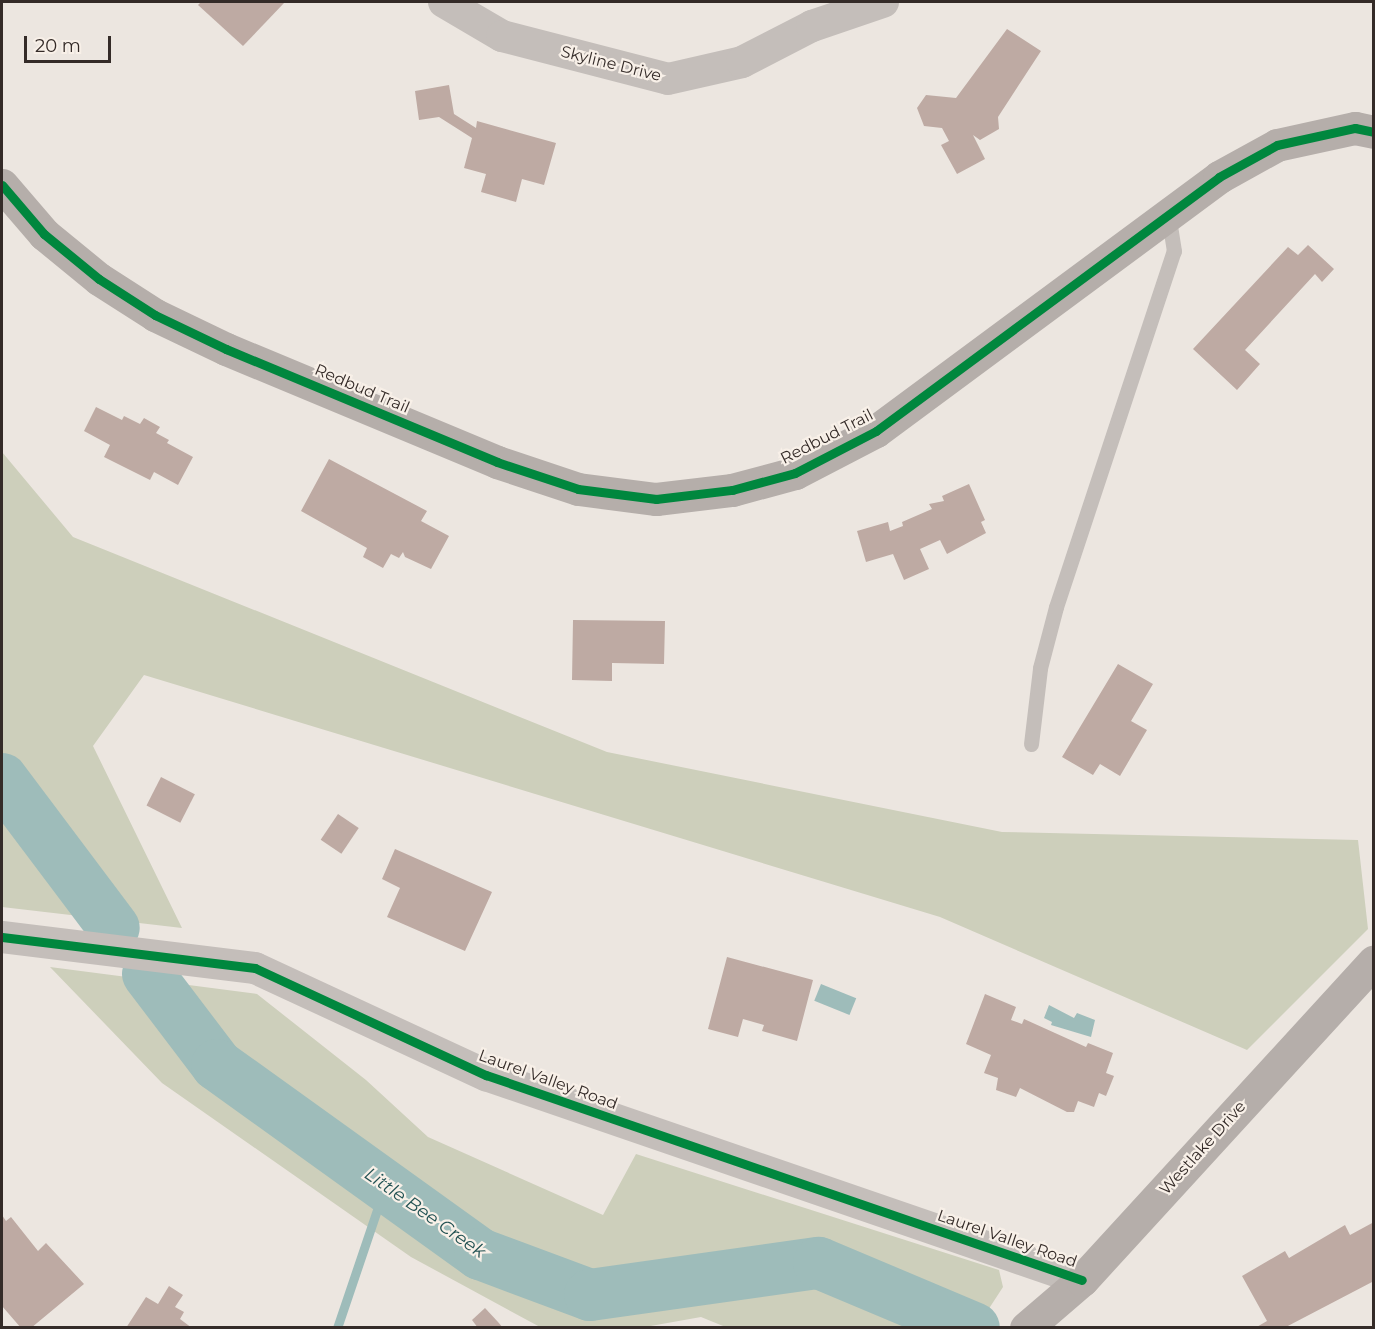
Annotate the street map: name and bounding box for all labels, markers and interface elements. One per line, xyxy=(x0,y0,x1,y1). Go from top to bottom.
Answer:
scale bar xyxy=(27,24,114,62)
text: 20 m xyxy=(35,35,81,57)
street label: Skyline Drive xyxy=(559,42,663,86)
street label: Redbud Trail xyxy=(312,360,412,418)
street label: Redbud Trail xyxy=(777,405,877,469)
street label: Laurel Valley Road xyxy=(476,1046,620,1114)
street label: Westlake Drive xyxy=(1156,1097,1250,1199)
water label: Little Bee Creek xyxy=(360,1163,490,1263)
street label: Laurel Valley Road xyxy=(935,1206,1079,1272)

